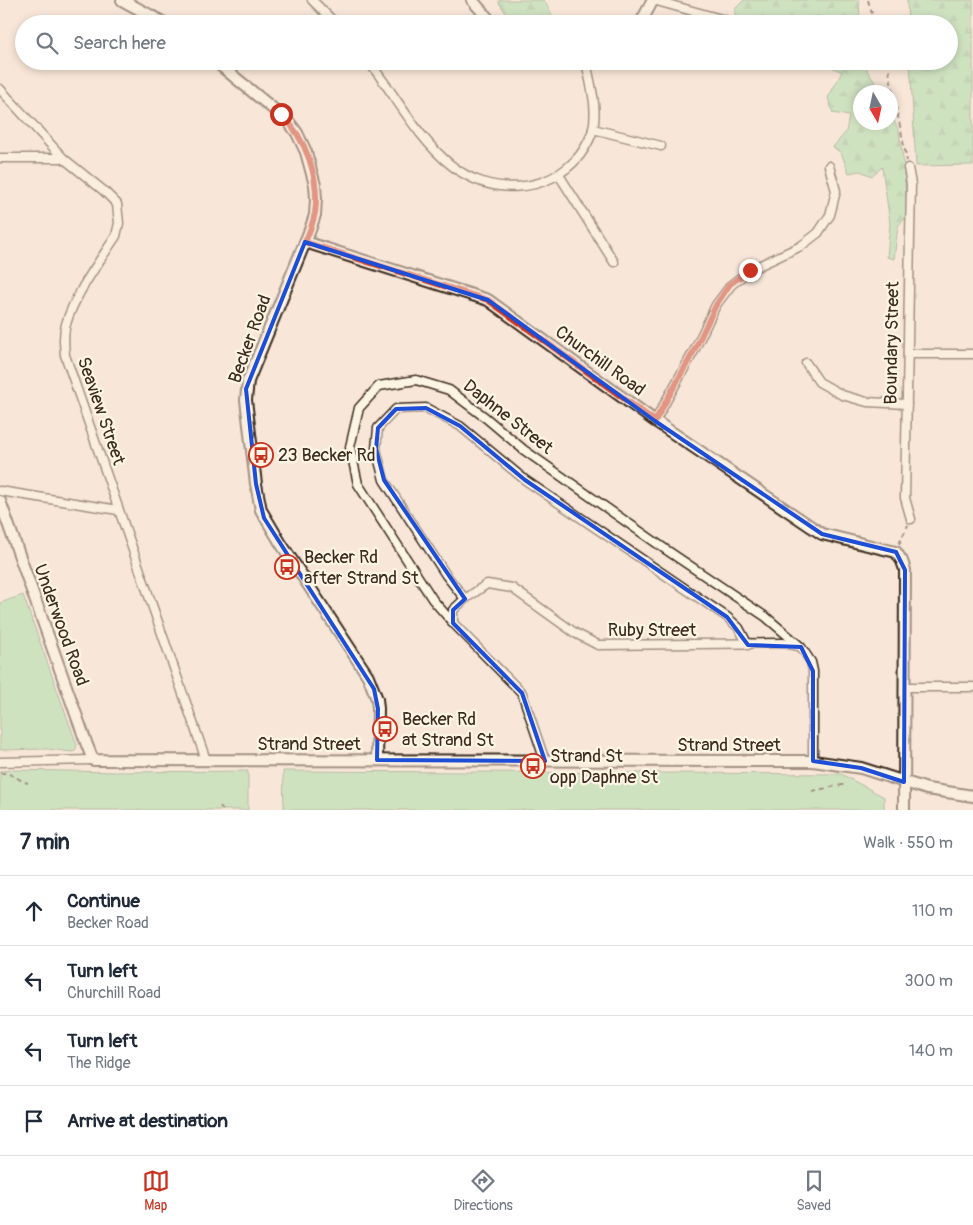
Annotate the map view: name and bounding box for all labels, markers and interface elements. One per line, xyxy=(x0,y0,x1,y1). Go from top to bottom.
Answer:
search box xyxy=(15,15,958,70)
icon: search xyxy=(33,29,61,57)
text: Search here xyxy=(73,31,166,55)
north arrow xyxy=(853,85,898,130)
route start xyxy=(270,103,293,126)
route end xyxy=(739,259,762,282)
street label: Boundary Street xyxy=(879,281,905,405)
street label: Becker Road xyxy=(223,292,277,386)
street label: Churchill Road xyxy=(550,321,650,401)
street label: Seaview Street xyxy=(72,354,130,469)
street label: Daphne Street xyxy=(458,375,558,460)
bus stop icon: 23 Becker Rd xyxy=(248,442,274,468)
place label: 23 Becker Rd xyxy=(278,444,376,467)
place label: Becker Rd after Strand St xyxy=(304,546,420,590)
bus stop icon: Becker Rd after Strand St xyxy=(274,554,300,580)
street label: Underwood Road xyxy=(28,561,94,689)
street label: Ruby Street xyxy=(608,619,697,642)
place label: Becker Rd at Strand St xyxy=(402,708,494,752)
bus stop icon: Becker Rd at Strand St xyxy=(372,716,398,742)
street label: Strand Street xyxy=(257,733,362,756)
street label: Strand Street xyxy=(677,734,782,757)
place label: Strand St opp Daphne St xyxy=(550,745,659,789)
bus stop icon: Strand St opp Daphne St xyxy=(520,753,546,779)
text: 7 min xyxy=(20,829,70,856)
text: Walk · 550 m xyxy=(863,833,953,853)
text: Continue xyxy=(67,889,140,913)
icon: ahead xyxy=(20,897,48,925)
text: 110 m xyxy=(912,901,953,921)
text: Becker Road xyxy=(67,913,149,933)
text: Turn left xyxy=(67,959,137,983)
icon: left xyxy=(20,967,48,995)
text: 300 m xyxy=(905,971,953,991)
text: Churchill Road xyxy=(67,983,161,1003)
text: Turn left xyxy=(67,1029,137,1053)
icon: left xyxy=(20,1037,48,1065)
text: 140 m xyxy=(909,1041,953,1061)
text: The Ridge xyxy=(67,1053,131,1073)
icon: arrive xyxy=(20,1107,48,1135)
text: Arrive at destination xyxy=(67,1109,228,1133)
tab: Map xyxy=(142,1167,170,1214)
tab: Directions xyxy=(453,1167,513,1214)
tab: Saved xyxy=(796,1167,831,1214)

